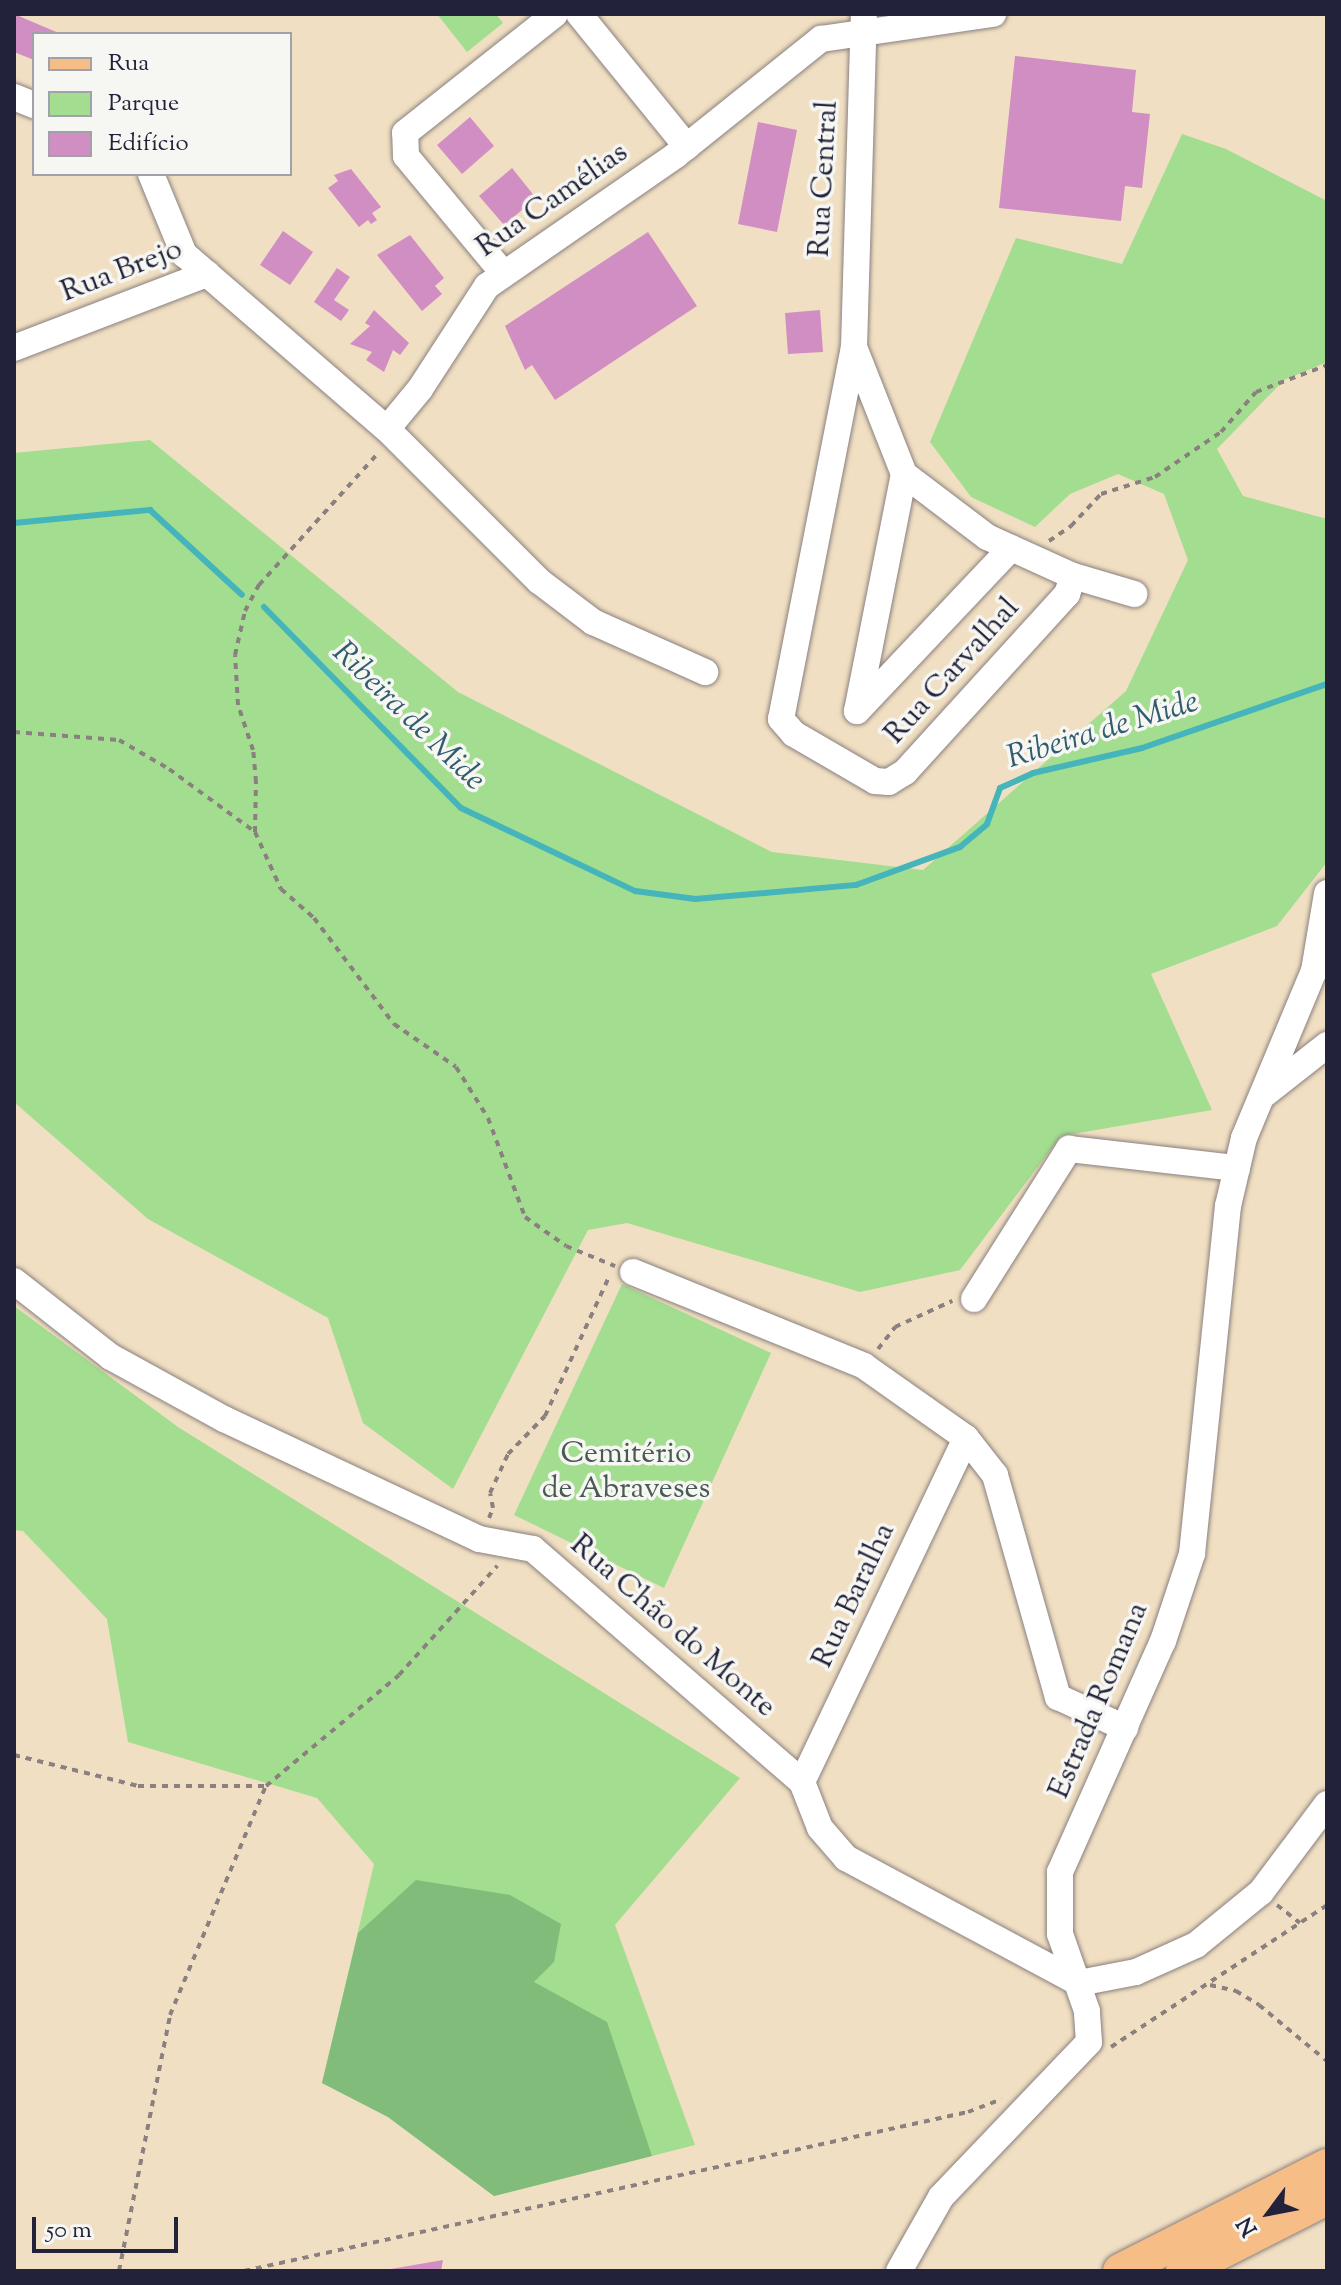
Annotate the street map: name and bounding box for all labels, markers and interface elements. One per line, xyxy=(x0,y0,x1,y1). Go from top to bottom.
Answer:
legend xyxy=(32,32,292,176)
text: Rua xyxy=(108,47,149,81)
text: Parque xyxy=(108,87,179,121)
street label: Rua Central xyxy=(803,100,847,258)
text: Edifício xyxy=(108,127,189,161)
street label: Rua Camélias xyxy=(470,136,636,266)
street label: Rua Brejo xyxy=(56,232,188,312)
street label: Rua Carvalhal xyxy=(878,591,1028,753)
water label: Ribeira de Mide xyxy=(323,634,493,800)
water label: Ribeira de Mide xyxy=(1003,684,1203,778)
park label: Cemitério de Abraveses xyxy=(542,1437,710,1508)
street label: Rua Baralha xyxy=(806,1518,904,1674)
street label: Rua Chão do Monte xyxy=(562,1528,782,1726)
street label: Estrada Romana xyxy=(1043,1598,1157,1804)
north arrow xyxy=(1229,2173,1309,2253)
scale bar xyxy=(36,2201,182,2251)
text: N xyxy=(1230,2210,1267,2242)
text: 50 m xyxy=(46,2214,92,2248)

